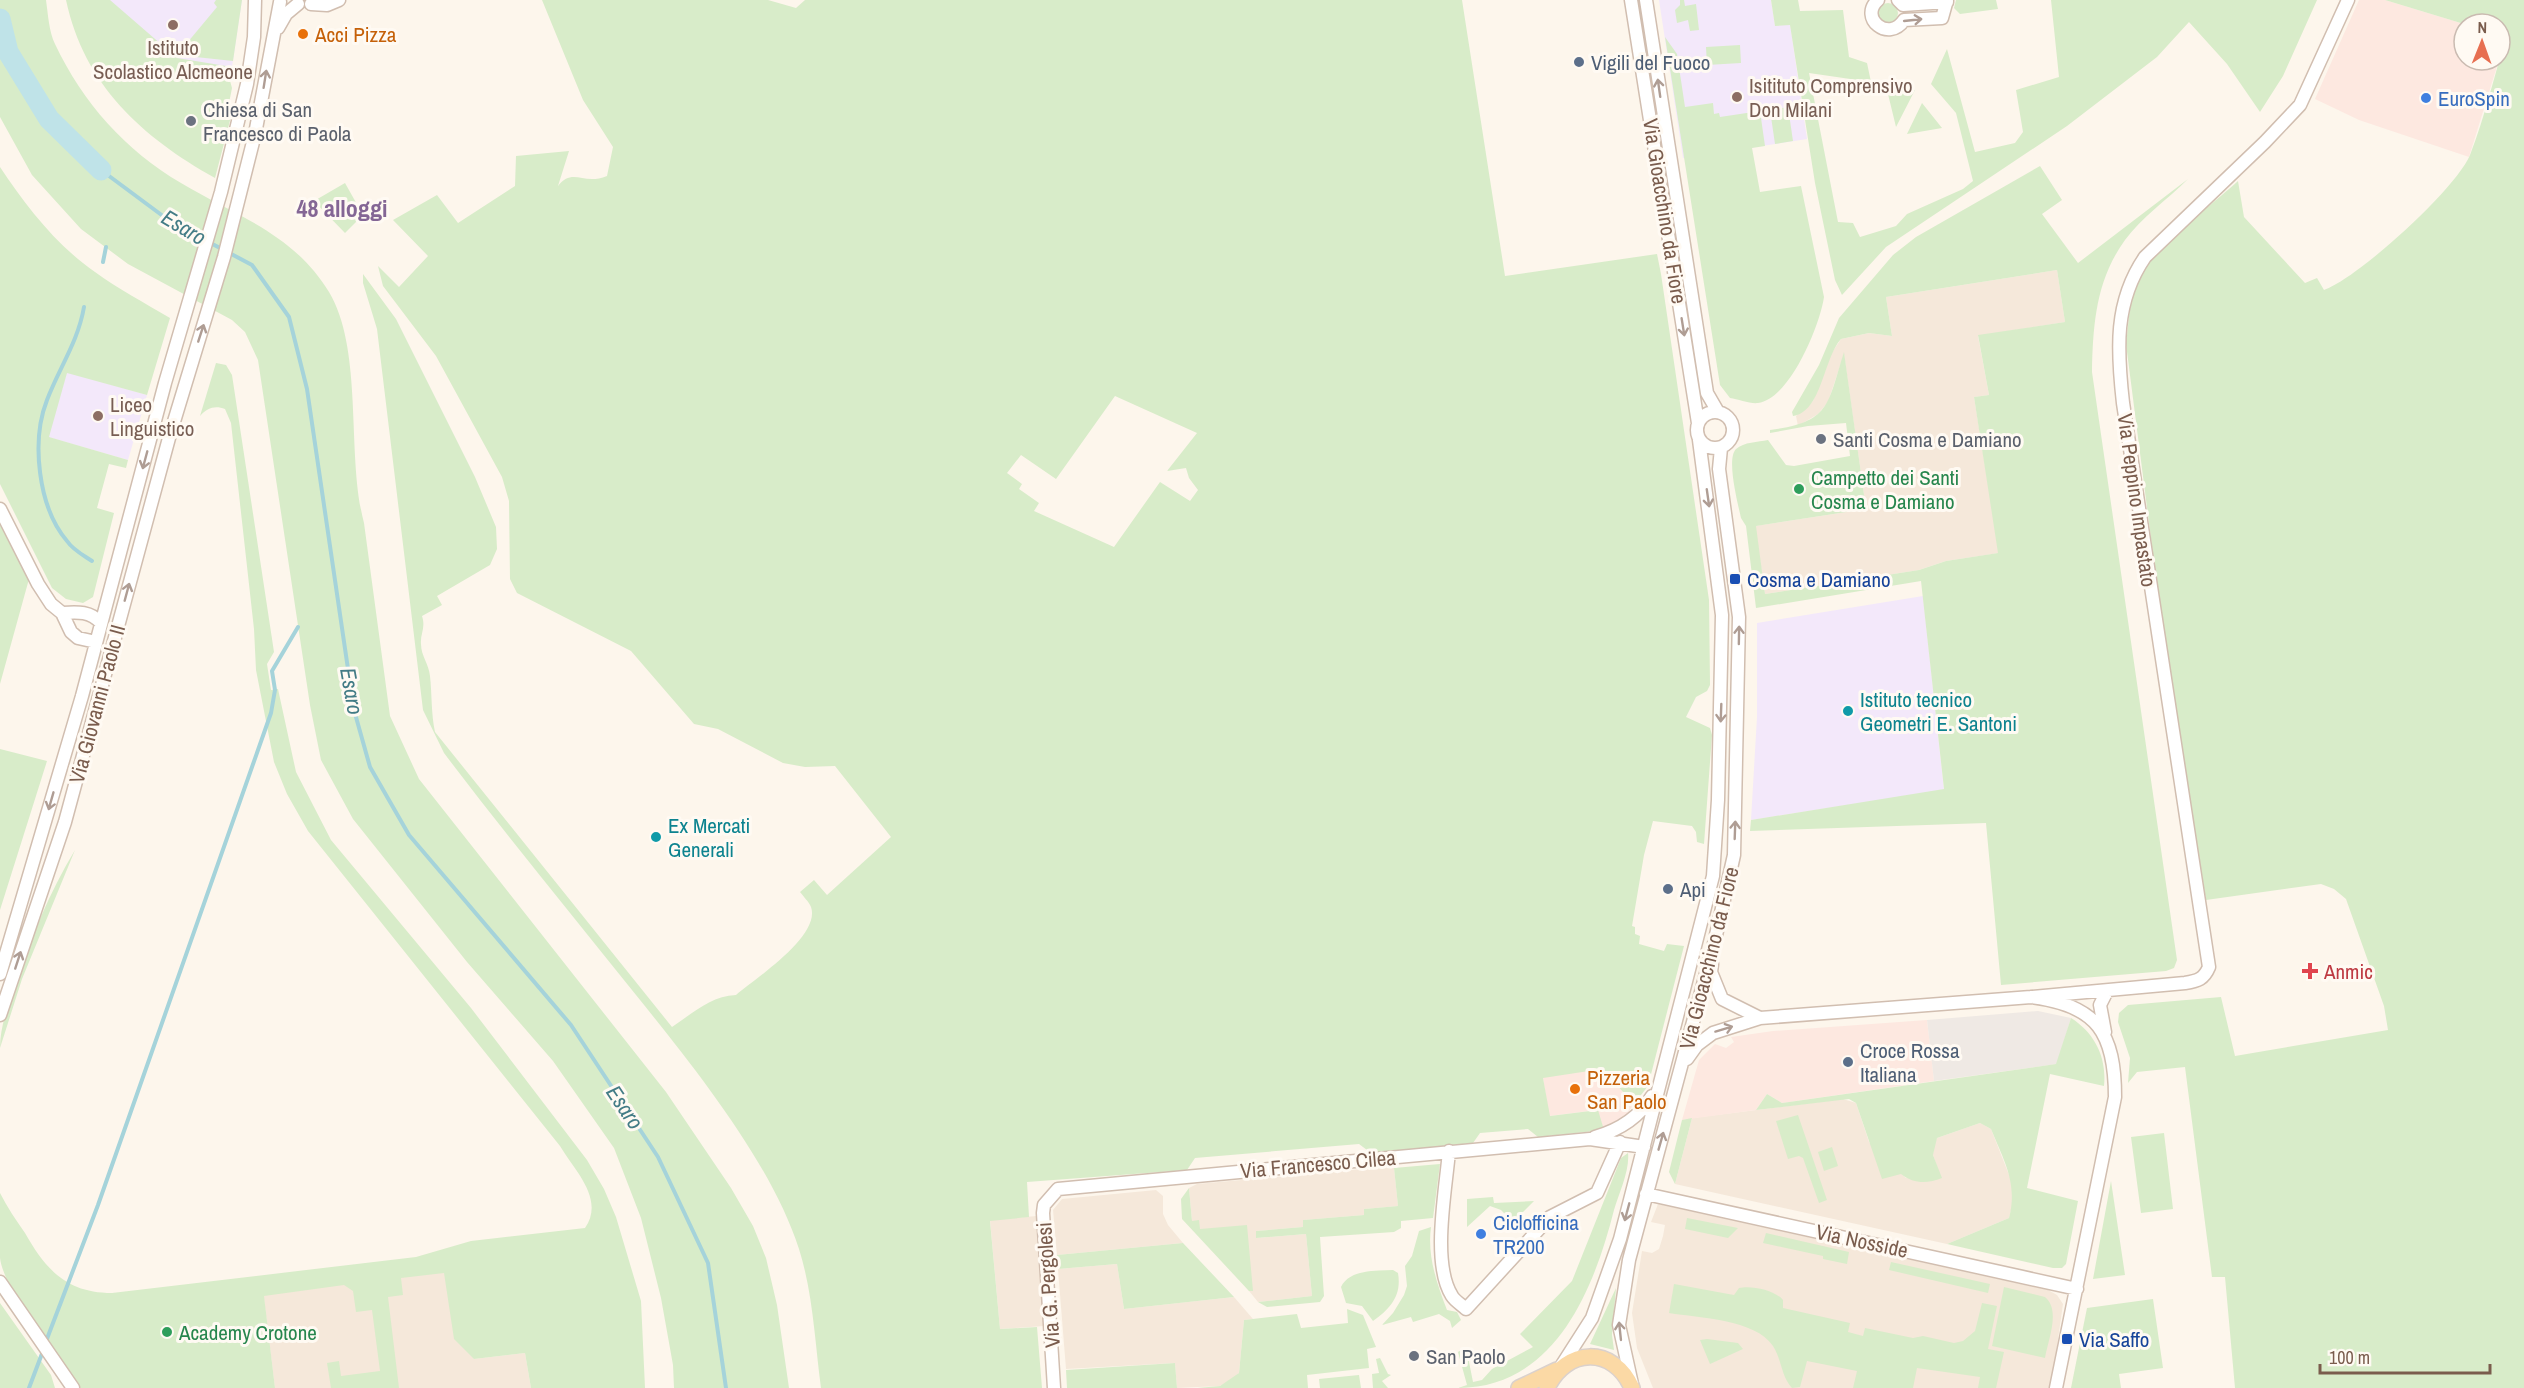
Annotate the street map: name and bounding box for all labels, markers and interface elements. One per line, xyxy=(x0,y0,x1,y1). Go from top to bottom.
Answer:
north arrow xyxy=(2452,12,2512,72)
one-way arrow xyxy=(1903,14,1922,25)
text: N xyxy=(2477,16,2487,38)
marker: Istituto Scolastico Alcmeone xyxy=(166,18,180,32)
place label: Acci Pizza xyxy=(314,20,397,49)
marker: Acci Pizza xyxy=(296,27,310,41)
place label: Istituto Scolastico Alcmeone xyxy=(93,33,253,86)
place label: Vigili del Fuoco xyxy=(1591,48,1710,77)
marker: Vigili del Fuoco xyxy=(1572,55,1586,69)
one-way arrow xyxy=(260,70,271,89)
place label: Isitituto Comprensivo Don Milani xyxy=(1749,71,1913,124)
one-way arrow xyxy=(1653,78,1664,98)
place label: EuroSpin xyxy=(2438,84,2510,113)
marker: Isitituto Comprensivo Don Milani xyxy=(1730,90,1744,104)
marker: EuroSpin xyxy=(2419,91,2433,105)
place label: Chiesa di San Francesco di Paola xyxy=(203,95,352,148)
marker: Chiesa di San Francesco di Paola xyxy=(184,114,198,128)
street label: Via Gioacchino da Fiore xyxy=(1636,116,1694,306)
district label: 48 alloggi xyxy=(297,192,387,224)
water label: Esaro xyxy=(156,202,212,252)
one-way arrow xyxy=(1677,317,1688,337)
one-way arrow xyxy=(197,324,208,343)
place label: Liceo Linguistico xyxy=(110,390,194,443)
marker: Liceo Linguistico xyxy=(91,409,105,423)
street label: Via Peppino Impastato xyxy=(2110,411,2164,589)
place label: Santi Cosma e Damiano xyxy=(1833,425,2022,454)
marker: Santi Cosma e Damiano xyxy=(1814,432,1828,446)
one-way arrow xyxy=(139,450,150,469)
place label: Campetto dei Santi Cosma e Damiano xyxy=(1811,463,1959,516)
marker: Campetto dei Santi Cosma e Damiano xyxy=(1792,482,1806,496)
one-way arrow xyxy=(1702,488,1713,508)
place label: Cosma e Damiano xyxy=(1747,565,1891,594)
marker: Cosma e Damiano xyxy=(1728,572,1742,586)
one-way arrow xyxy=(122,583,134,602)
street label: Via Giovanni Paolo II xyxy=(62,621,132,787)
one-way arrow xyxy=(1733,625,1744,645)
water label: Esaro xyxy=(333,665,371,717)
place label: Istituto tecnico Geometri E. Santoni xyxy=(1860,685,2017,738)
one-way arrow xyxy=(1715,703,1727,723)
marker: Istituto tecnico Geometri E. Santoni xyxy=(1841,704,1855,718)
one-way arrow xyxy=(45,791,56,810)
place label: Ex Mercati Generali xyxy=(668,811,750,864)
one-way arrow xyxy=(1729,820,1740,840)
marker: Ex Mercati Generali xyxy=(649,830,663,844)
street label: Via Gioacchino da Fiore xyxy=(1672,864,1746,1052)
place label: Api xyxy=(1679,875,1706,904)
marker: Api xyxy=(1661,882,1675,896)
one-way arrow xyxy=(14,951,25,970)
place label: Anmic xyxy=(2323,957,2373,986)
marker: Anmic xyxy=(2301,962,2319,980)
one-way arrow xyxy=(1714,1023,1733,1034)
place label: Croce Rossa Italiana xyxy=(1860,1036,1960,1089)
marker: Croce Rossa Italiana xyxy=(1841,1055,1855,1069)
place label: Pizzeria San Paolo xyxy=(1587,1063,1666,1116)
water label: Esaro xyxy=(599,1079,651,1135)
marker: Pizzeria San Paolo xyxy=(1568,1082,1582,1096)
one-way arrow xyxy=(1656,1132,1667,1151)
street label: Via Francesco Cilea xyxy=(1239,1143,1397,1185)
one-way arrow xyxy=(1621,1202,1633,1221)
place label: Ciclofficina TR200 xyxy=(1493,1208,1579,1261)
street label: Via Nosside xyxy=(1813,1217,1911,1265)
street label: Via G. Pergolesi xyxy=(1029,1221,1067,1349)
marker: Ciclofficina TR200 xyxy=(1474,1227,1488,1241)
place label: Academy Crotone xyxy=(178,1318,317,1347)
one-way arrow xyxy=(1614,1322,1625,1341)
marker: Academy Crotone xyxy=(160,1325,174,1339)
place label: Via Saffo xyxy=(2079,1325,2149,1354)
marker: Via Saffo xyxy=(2060,1332,2074,1346)
scale bar xyxy=(2320,1337,2490,1375)
place label: San Paolo xyxy=(1426,1342,1505,1371)
text: 100 m xyxy=(2329,1345,2370,1370)
marker: San Paolo xyxy=(1407,1349,1421,1363)

